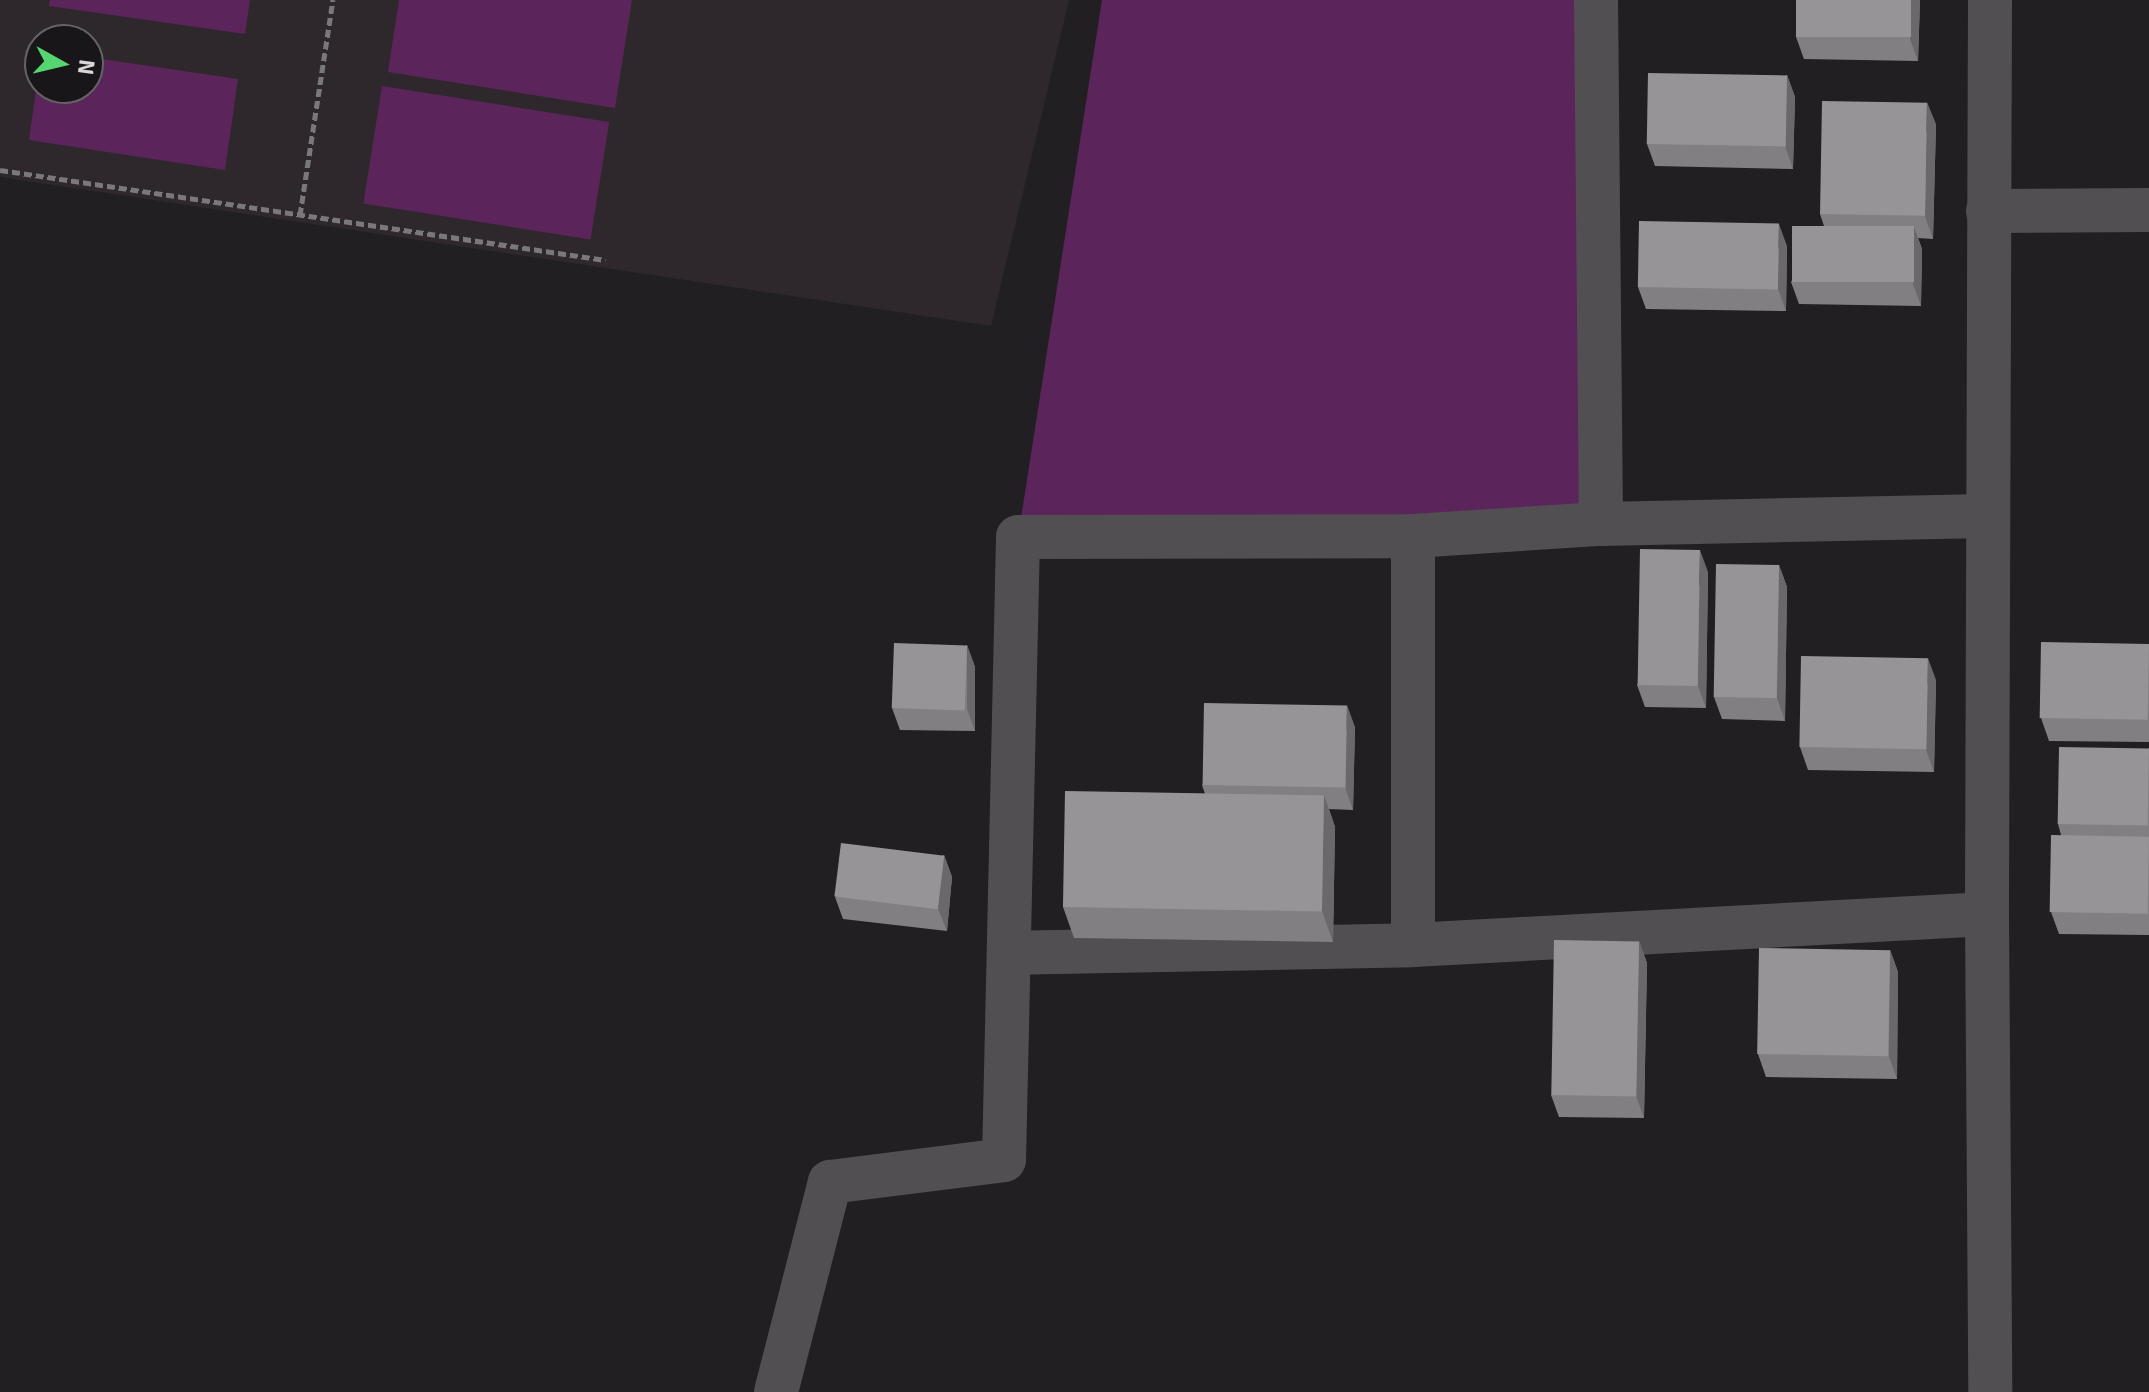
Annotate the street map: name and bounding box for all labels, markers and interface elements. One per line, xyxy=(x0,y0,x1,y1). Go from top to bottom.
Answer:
north arrow xyxy=(24,24,104,104)
text: N xyxy=(72,58,101,77)

